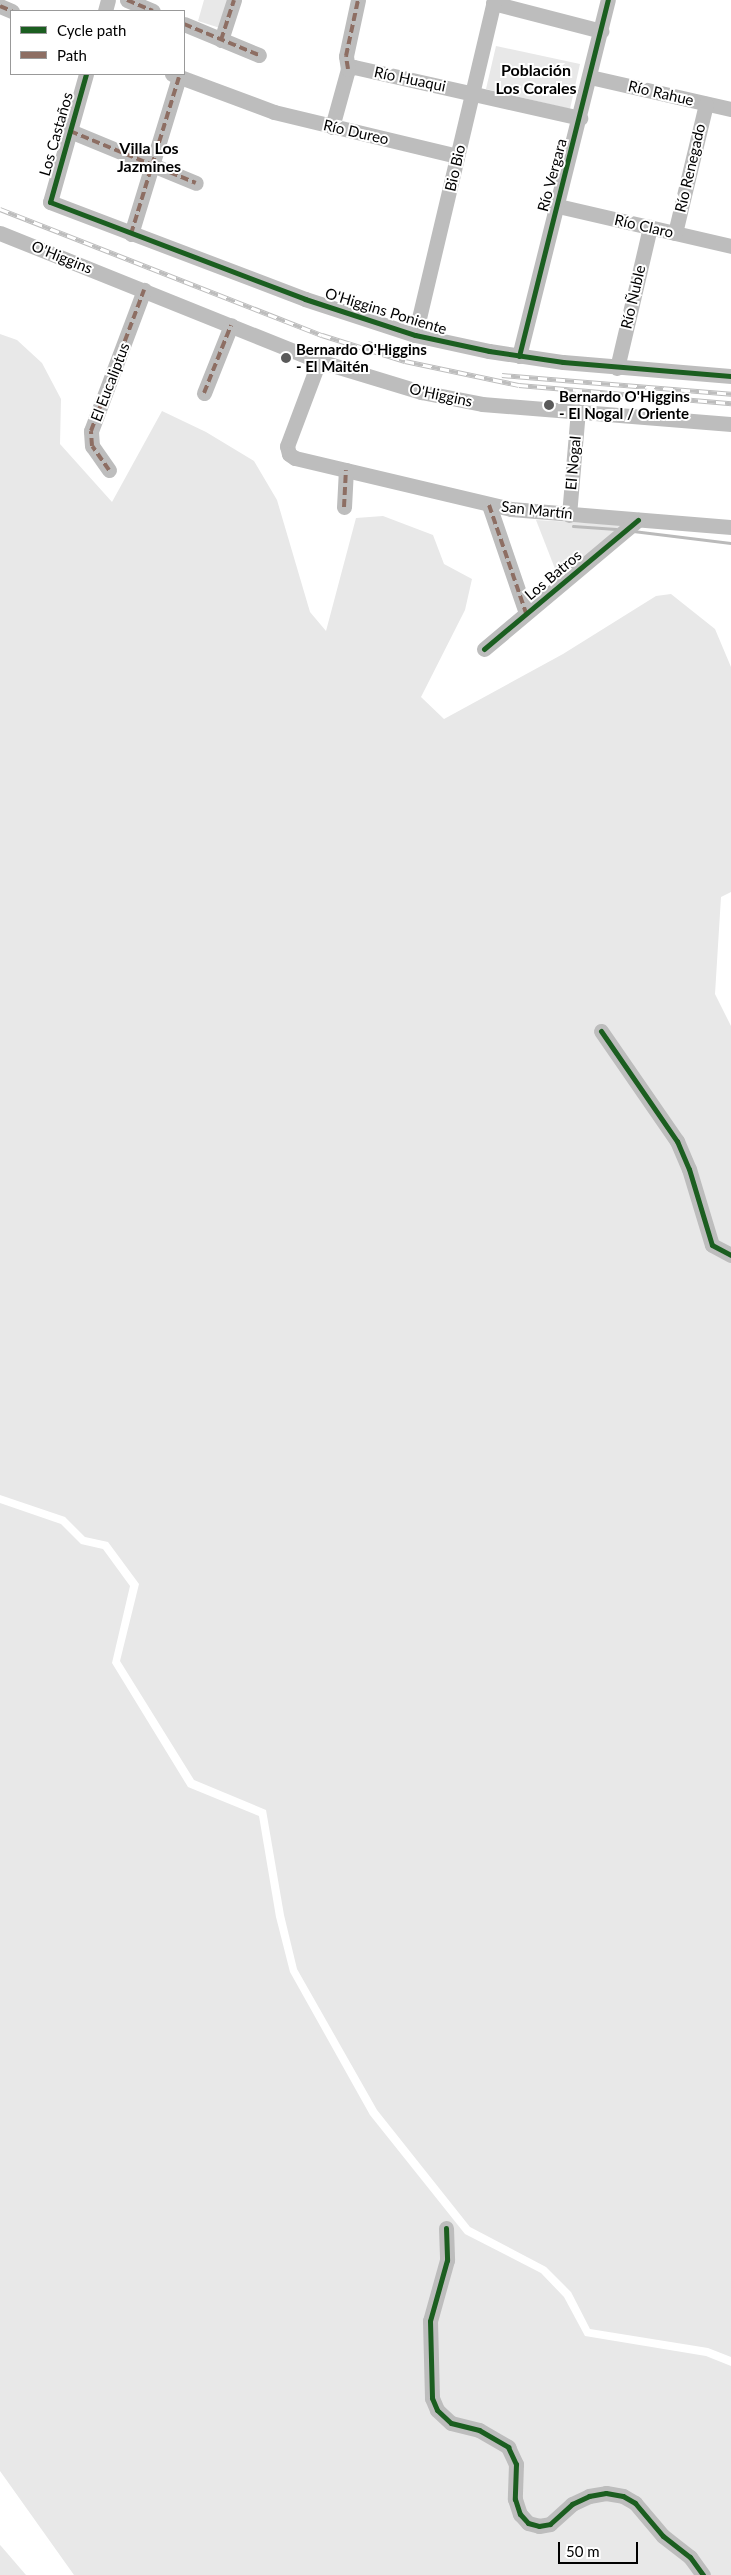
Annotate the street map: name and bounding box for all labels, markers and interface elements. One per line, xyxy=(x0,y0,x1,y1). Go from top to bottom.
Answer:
legend xyxy=(10,10,185,75)
text: Cycle path xyxy=(57,21,126,39)
text: Path xyxy=(57,46,87,64)
district label: Población Los Corales xyxy=(495,60,577,98)
street label: Río Huaqui xyxy=(373,63,447,95)
street label: Río Rahue xyxy=(627,77,695,109)
street label: Los Castaños xyxy=(35,90,77,178)
street label: Río Dureo xyxy=(322,116,390,148)
street label: Río Renegado xyxy=(671,122,709,214)
street label: Río Vergara xyxy=(534,136,570,214)
district label: Villa Los Jazmines xyxy=(117,138,181,176)
street label: Bio Bio xyxy=(441,143,469,193)
street label: Río Claro xyxy=(613,210,675,242)
street label: O'Higgins xyxy=(29,237,95,277)
street label: Río Ñuble xyxy=(617,263,649,331)
street label: O'Higgins Poniente xyxy=(323,284,449,338)
street label: El Eucaliptus xyxy=(87,340,133,424)
place label: Bernardo O'Higgins - El Maitén xyxy=(296,340,427,375)
marker: Bernardo O'Higgins - El Maitén xyxy=(280,352,292,364)
street label: O'Higgins xyxy=(408,380,474,410)
place label: Bernardo O'Higgins - El Nogal / Oriente xyxy=(559,387,690,422)
marker: Bernardo O'Higgins - El Nogal / Oriente xyxy=(543,399,555,411)
street label: El Nogal xyxy=(562,435,584,491)
street label: San Martín xyxy=(500,497,574,523)
street label: Los Batros xyxy=(521,546,585,604)
scale bar xyxy=(561,2532,641,2564)
text: 50 m xyxy=(566,2542,600,2560)

